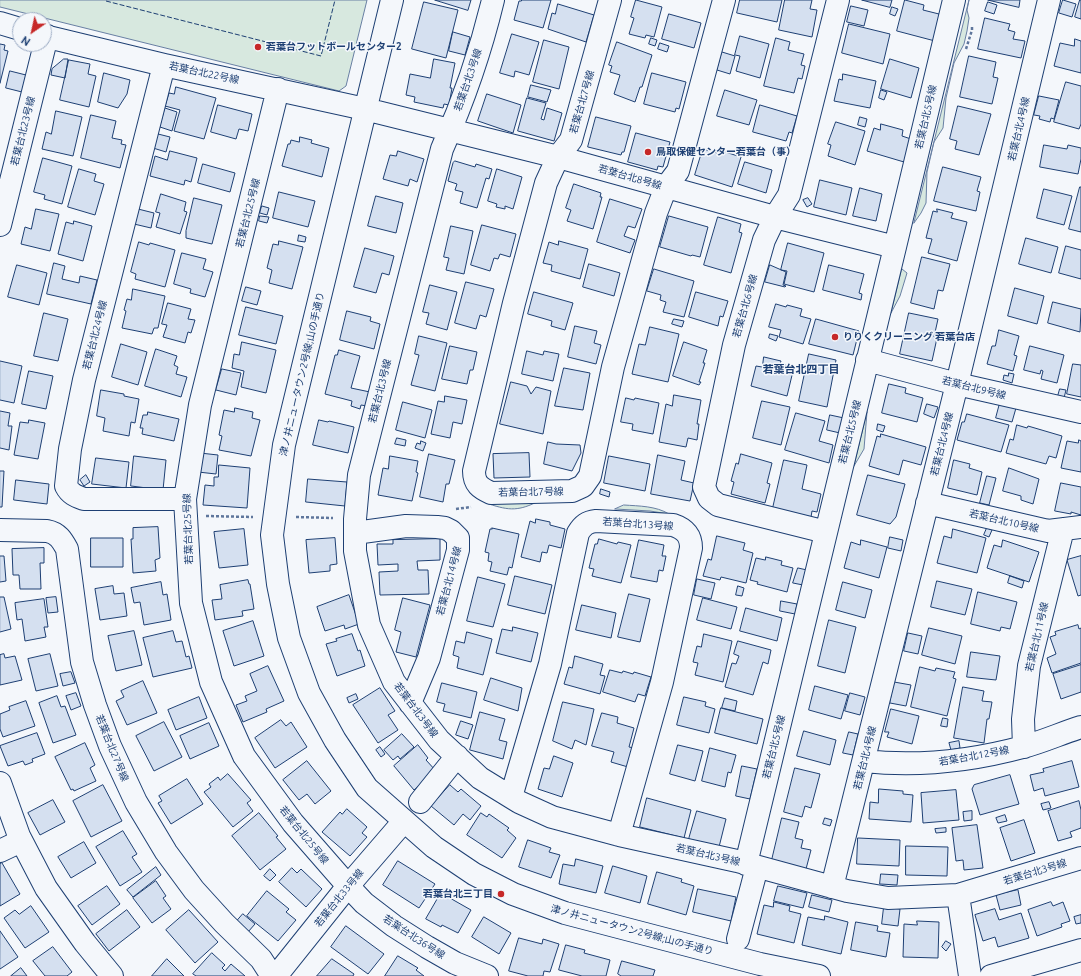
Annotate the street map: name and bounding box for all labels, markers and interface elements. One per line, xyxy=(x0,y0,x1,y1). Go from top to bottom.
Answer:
north arrow xyxy=(12,12,52,52)
text: N xyxy=(19,34,33,48)
place label: 若葉台フットボールセンター2 xyxy=(266,41,402,53)
marker: 若葉台フットボールセンター2 xyxy=(253,42,263,52)
street label: 若葉台北3号線 xyxy=(452,47,484,113)
street label: 若葉台北22号線 xyxy=(168,60,240,86)
street label: 若葉台北7号線 xyxy=(567,69,597,135)
street label: 若葉台北5号線 xyxy=(913,84,939,150)
street label: 若葉台北23号線 xyxy=(9,95,37,167)
street label: 若葉台北4号線 xyxy=(1006,96,1032,162)
place label: 鳥取保健センター若葉台（事） xyxy=(656,146,796,158)
marker: 鳥取保健センター若葉台（事） xyxy=(643,147,653,157)
street label: 若葉台北8号線 xyxy=(597,162,663,192)
street label: 若葉台北25号線 xyxy=(234,177,262,249)
street label: 若葉台北6号線 xyxy=(730,273,760,339)
street label: 津ノ井ニュータウン2号線;山の手通り xyxy=(277,291,327,457)
street label: 若葉台北24号線 xyxy=(81,299,109,371)
place label: りりくクリーニング 若葉台店 xyxy=(843,331,975,343)
marker: りりくクリーニング 若葉台店 xyxy=(830,332,840,342)
street label: 若葉台北3号線 xyxy=(366,358,394,424)
district label: 若葉台北四丁目 xyxy=(763,362,839,376)
street label: 若葉台北9号線 xyxy=(941,374,1007,402)
street label: 若葉台北5号線 xyxy=(836,399,864,465)
street label: 若葉台北4号線 xyxy=(928,411,956,477)
street label: 若葉台北7号線 xyxy=(498,485,564,499)
street label: 若葉台北25号線 xyxy=(181,493,195,565)
street label: 若葉台北10号線 xyxy=(968,507,1040,535)
street label: 若葉台北13号線 xyxy=(602,516,674,532)
street label: 若葉台北14号線 xyxy=(434,545,464,617)
street label: 若葉台北11号線 xyxy=(1023,601,1051,673)
street label: 若葉台北3号線 xyxy=(391,680,441,740)
street label: 若葉台北27号線 xyxy=(93,713,131,783)
street label: 若葉台北5号線 xyxy=(760,714,788,780)
street label: 若葉台北4号線 xyxy=(851,725,879,791)
street label: 若葉台北12号線 xyxy=(938,744,1010,768)
street label: 若葉台北25号線 xyxy=(277,804,331,866)
street label: 若葉台北3号線 xyxy=(675,842,741,868)
street label: 若葉台北3号線 xyxy=(1002,857,1068,887)
street label: 若葉台北33号線 xyxy=(312,867,366,929)
place label: 若葉台北三丁目 xyxy=(423,888,493,900)
marker: 若葉台北三丁目 xyxy=(496,889,506,899)
street label: 津ノ井ニュータウン2号線;山の手通り xyxy=(549,902,715,958)
street label: 若葉台北36号線 xyxy=(381,913,447,961)

